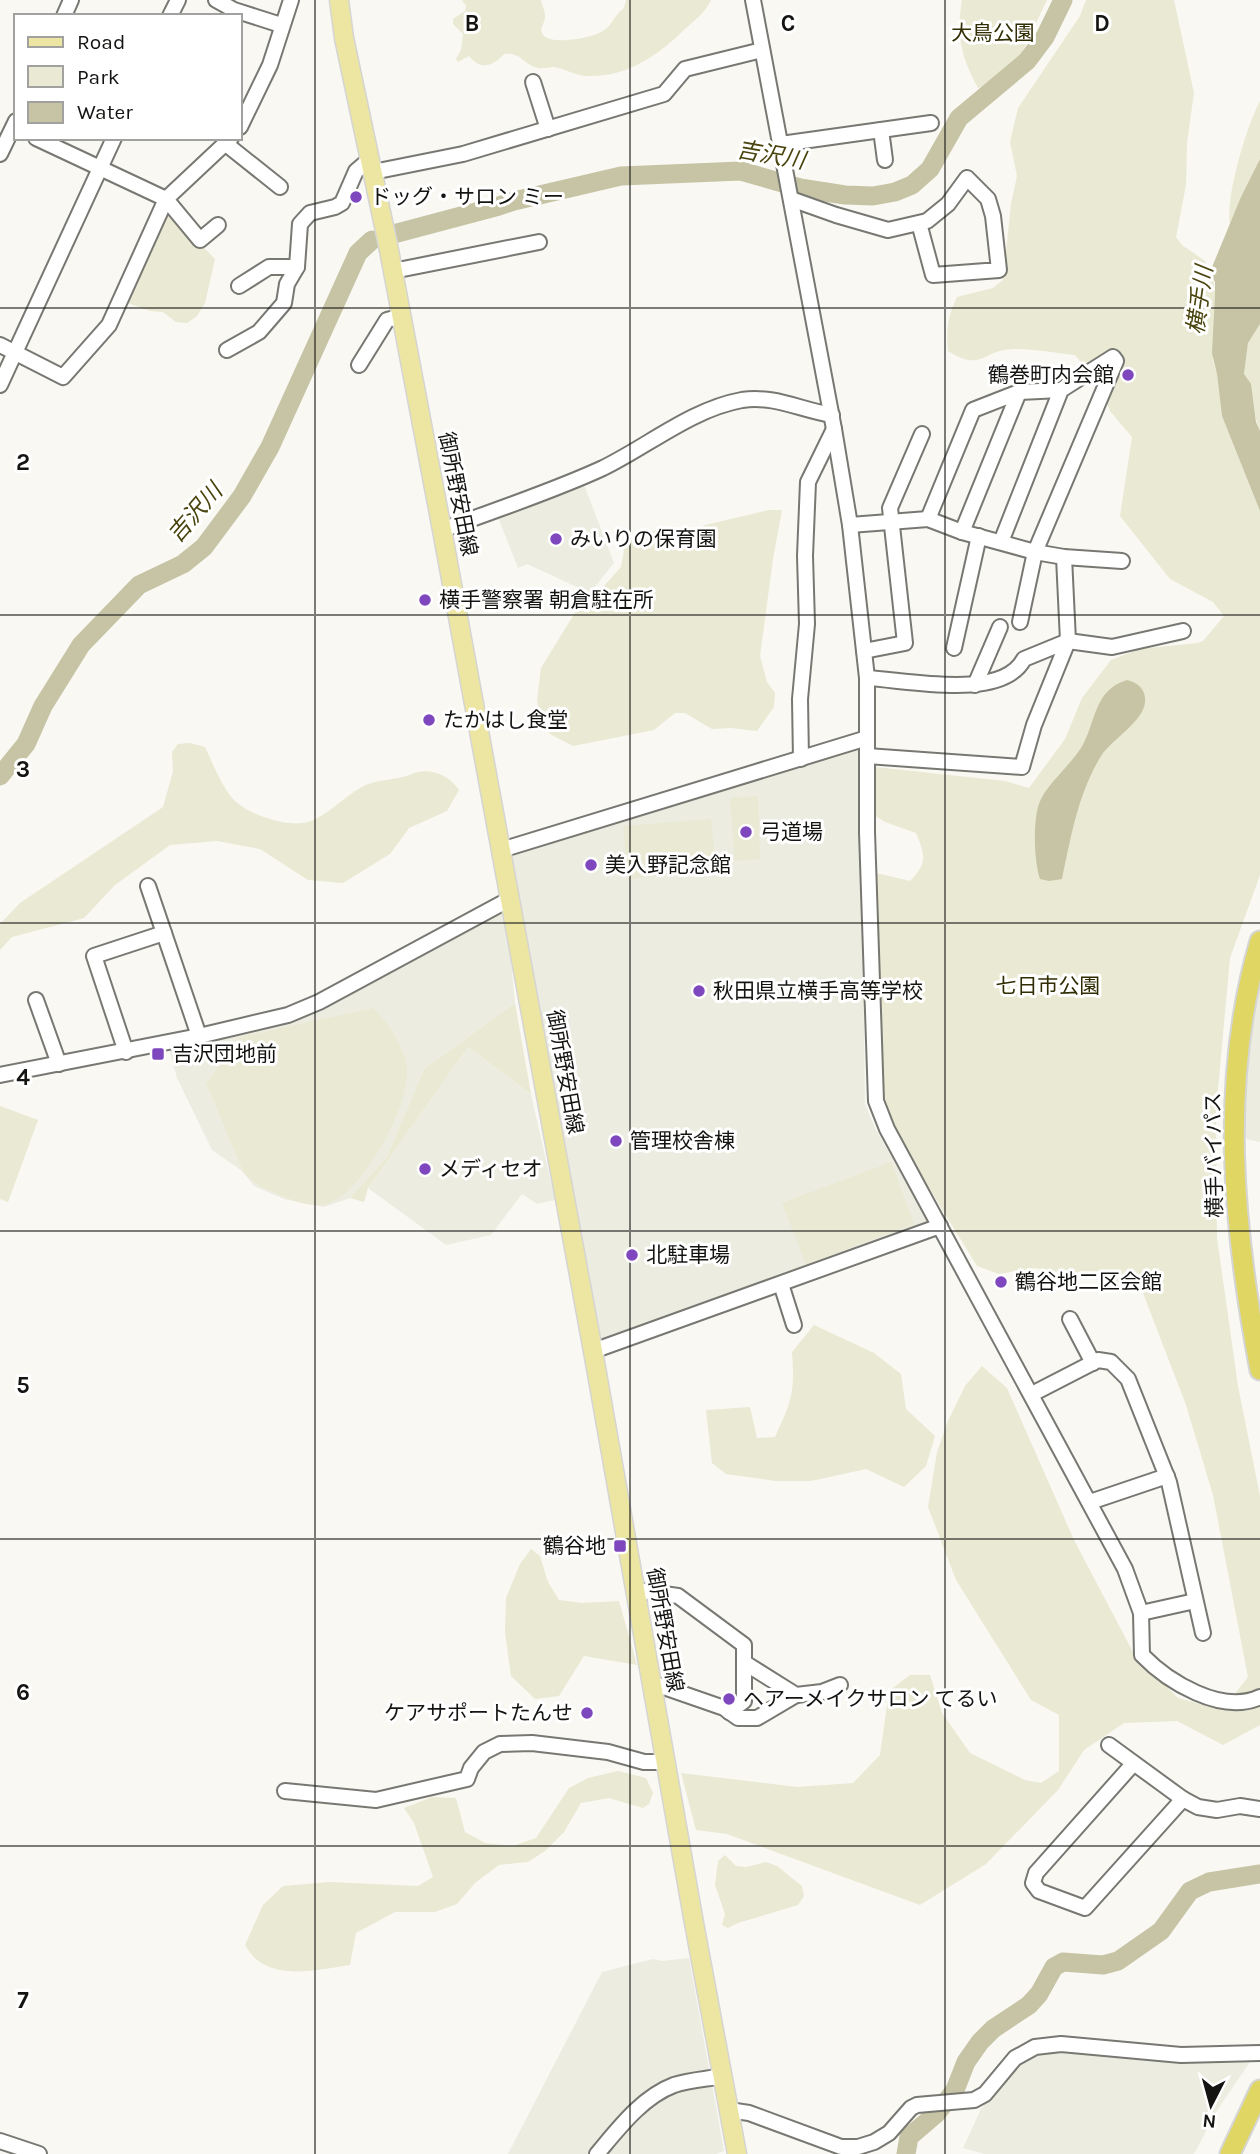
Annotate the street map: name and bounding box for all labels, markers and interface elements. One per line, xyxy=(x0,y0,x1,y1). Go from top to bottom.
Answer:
text: B xyxy=(465,10,479,37)
text: C xyxy=(781,10,795,37)
text: D xyxy=(1094,10,1110,37)
legend xyxy=(14,14,242,140)
park label: 大鳥公園 xyxy=(951,21,1035,45)
text: Road xyxy=(77,30,125,54)
text: Park xyxy=(77,65,120,89)
text: Water xyxy=(77,100,133,124)
water label: 吉沢川 xyxy=(735,136,810,175)
place label: ドッグ・サロン ミー xyxy=(370,185,564,209)
marker: ドッグ・サロン ミー xyxy=(348,189,364,205)
water label: 横手川 xyxy=(1182,261,1219,336)
place label: 鶴巻町内会館 xyxy=(988,363,1114,387)
marker: 鶴巻町内会館 xyxy=(1120,367,1136,383)
street label: 御所野安田線 xyxy=(434,430,482,558)
text: 2 xyxy=(16,449,30,476)
water label: 吉沢川 xyxy=(162,476,230,548)
place label: みいりの保育園 xyxy=(570,527,717,551)
marker: みいりの保育園 xyxy=(548,531,564,547)
place label: 横手警察署 朝倉駐在所 xyxy=(439,588,654,612)
marker: 横手警察署 朝倉駐在所 xyxy=(417,592,433,608)
place label: たかはし食堂 xyxy=(443,708,568,732)
marker: たかはし食堂 xyxy=(421,712,437,728)
text: 3 xyxy=(16,756,30,783)
place label: 弓道場 xyxy=(760,820,823,844)
marker: 弓道場 xyxy=(738,824,754,840)
place label: 美入野記念館 xyxy=(605,853,731,877)
marker: 美入野記念館 xyxy=(583,857,599,873)
park label: 七日市公園 xyxy=(996,974,1101,998)
place label: 秋田県立横手高等学校 xyxy=(713,979,923,1003)
marker: 秋田県立横手高等学校 xyxy=(691,983,707,999)
street label: 御所野安田線 xyxy=(542,1008,588,1136)
place label: 吉沢団地前 xyxy=(172,1042,277,1066)
marker: 吉沢団地前 xyxy=(150,1046,166,1062)
text: 4 xyxy=(16,1064,30,1091)
street label: 横手バイパス xyxy=(1201,1092,1227,1218)
place label: 管理校舎棟 xyxy=(630,1129,735,1153)
marker: 管理校舎棟 xyxy=(608,1133,624,1149)
place label: メディセオ xyxy=(439,1157,543,1181)
marker: メディセオ xyxy=(417,1161,433,1177)
place label: 北駐車場 xyxy=(646,1243,730,1267)
marker: 北駐車場 xyxy=(624,1247,640,1263)
place label: 鶴谷地二区会館 xyxy=(1015,1270,1162,1294)
marker: 鶴谷地二区会館 xyxy=(993,1274,1009,1290)
text: 5 xyxy=(16,1372,30,1399)
place label: 鶴谷地 xyxy=(543,1534,606,1558)
marker: 鶴谷地 xyxy=(612,1538,628,1554)
street label: 御所野安田線 xyxy=(642,1566,688,1694)
text: 6 xyxy=(16,1679,30,1706)
place label: ヘアーメイクサロン てるい xyxy=(743,1687,997,1711)
marker: ヘアーメイクサロン てるい xyxy=(721,1691,737,1707)
place label: ケアサポートたんせ xyxy=(384,1701,573,1725)
marker: ケアサポートたんせ xyxy=(579,1705,595,1721)
text: 7 xyxy=(17,1987,29,2014)
north arrow xyxy=(1176,2070,1246,2140)
text: N xyxy=(1201,2109,1217,2133)

